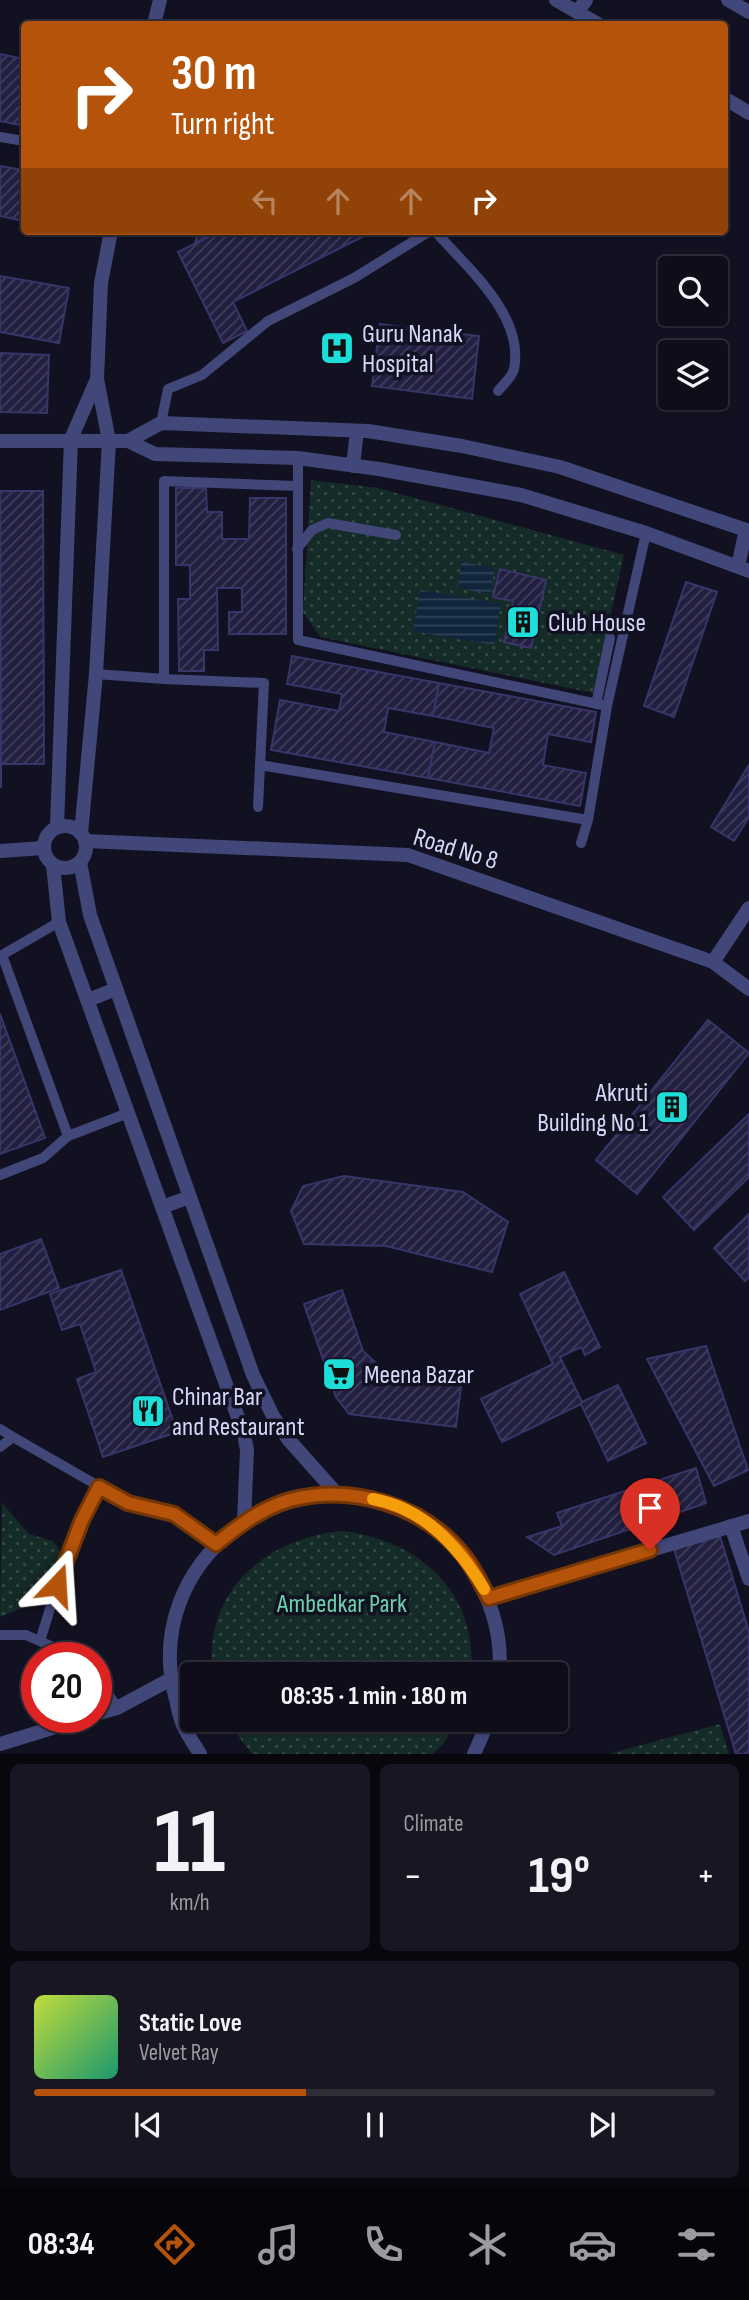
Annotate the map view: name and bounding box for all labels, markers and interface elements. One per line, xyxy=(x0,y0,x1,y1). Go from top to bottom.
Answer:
text: 30 m xyxy=(171,45,256,104)
icon: right xyxy=(56,49,147,140)
text: Turn right xyxy=(171,105,275,144)
icon: left xyxy=(246,182,284,220)
icon: ahead xyxy=(319,182,357,220)
icon: ahead xyxy=(392,182,430,220)
icon: right xyxy=(465,182,503,220)
map controls xyxy=(658,256,728,410)
button: search xyxy=(658,256,728,326)
place label: Guru Nanak Hospital xyxy=(362,319,463,380)
hospital icon: Guru Nanak Hospital xyxy=(318,329,356,367)
button: layers xyxy=(658,340,728,410)
building icon: Club House xyxy=(504,603,542,641)
place label: Club House xyxy=(548,608,646,639)
street label: Road No 8 xyxy=(409,822,502,877)
place label: Akruti Building No 1 xyxy=(537,1078,648,1139)
building icon: Akruti Building No 1 xyxy=(653,1088,691,1126)
supermarket icon: Meena Bazar xyxy=(320,1355,358,1393)
place label: Meena Bazar xyxy=(364,1360,475,1391)
place label: Chinar Bar and Restaurant xyxy=(172,1382,305,1443)
restaurant icon: Chinar Bar and Restaurant xyxy=(129,1392,167,1430)
pin xyxy=(620,1478,680,1550)
icon: arrive xyxy=(631,1489,669,1527)
position arrow xyxy=(20,1548,94,1622)
park label: Ambedkar Park xyxy=(276,1589,407,1620)
speed limit sign: 20 xyxy=(21,1642,112,1733)
text: 08:35 · 1 min · 180 m xyxy=(281,1681,467,1712)
text: 11 xyxy=(154,1789,225,1898)
text: Climate xyxy=(404,1810,463,1838)
text: 19° xyxy=(529,1845,590,1908)
text: − xyxy=(404,1854,422,1899)
text: + xyxy=(696,1854,715,1899)
text: km/h xyxy=(170,1889,210,1917)
text: Static Love xyxy=(139,2008,242,2039)
text: Velvet Ray xyxy=(139,2039,219,2067)
icon: previous xyxy=(129,2106,167,2144)
icon: pause xyxy=(356,2106,394,2144)
icon: next xyxy=(583,2106,621,2144)
icon: directions xyxy=(150,2220,199,2269)
icon: music xyxy=(254,2220,303,2269)
icon: phone xyxy=(359,2220,408,2269)
icon: climate xyxy=(463,2220,512,2269)
icon: car xyxy=(568,2220,617,2269)
icon: filters xyxy=(672,2220,721,2269)
text: 08:34 xyxy=(28,2225,94,2264)

